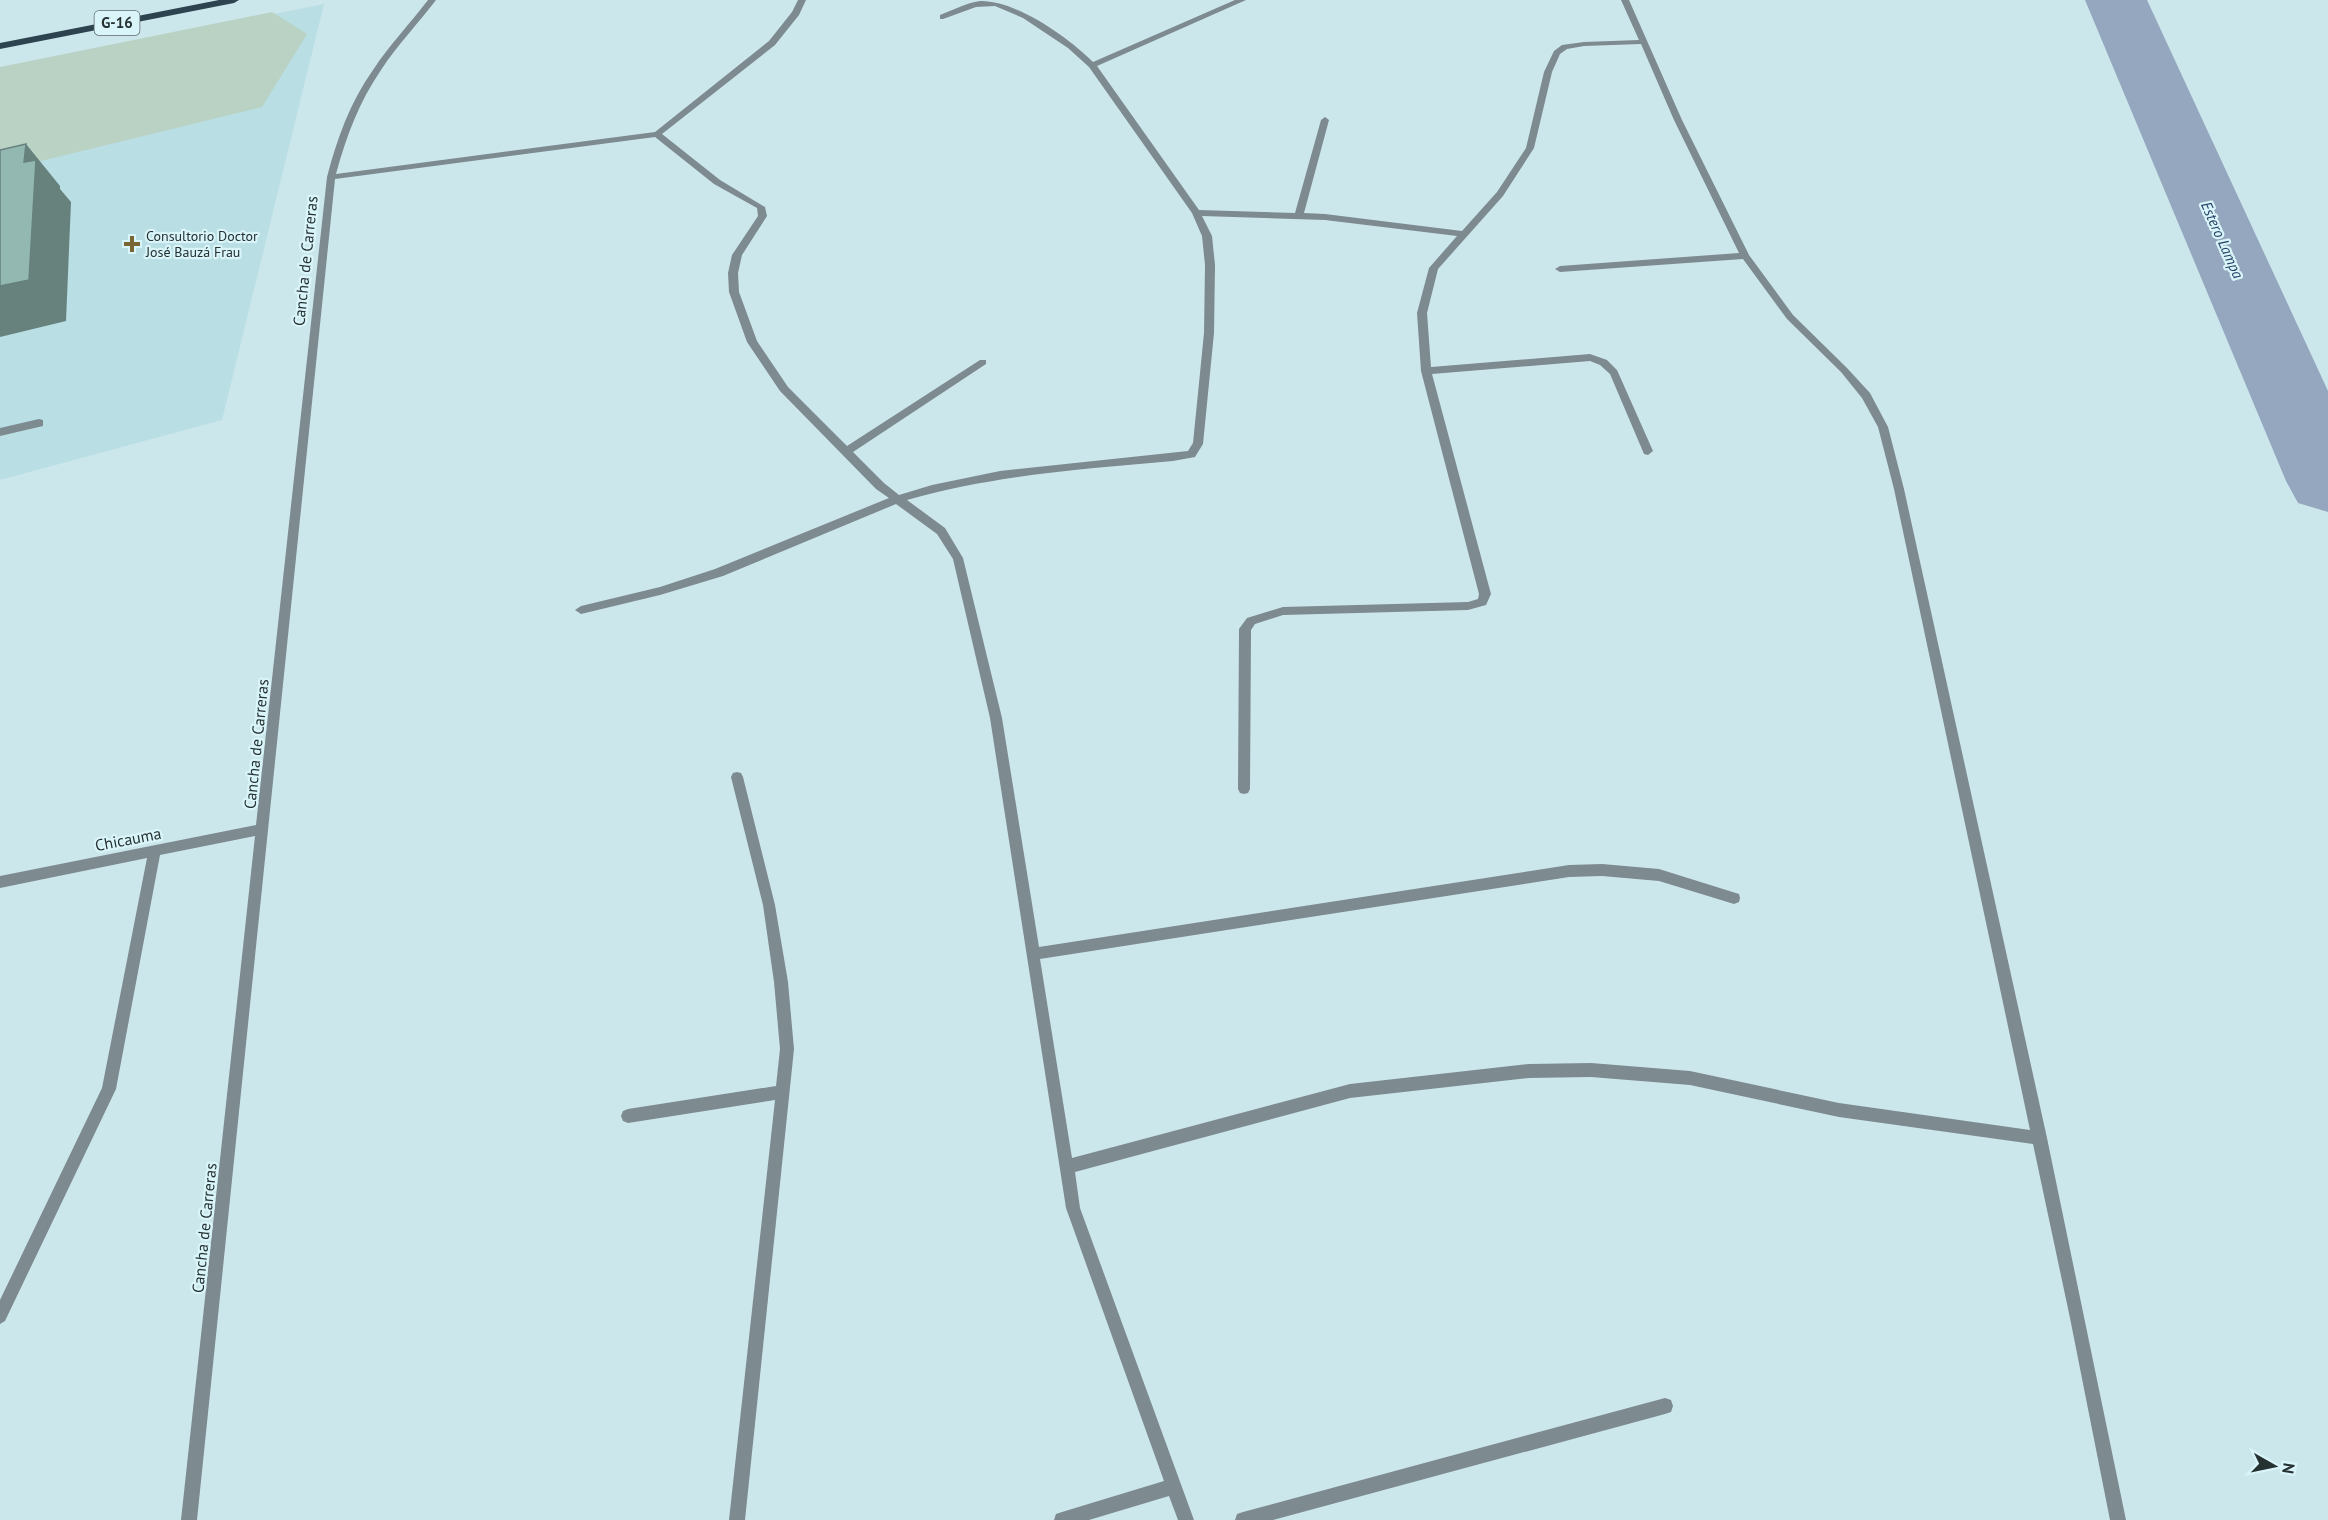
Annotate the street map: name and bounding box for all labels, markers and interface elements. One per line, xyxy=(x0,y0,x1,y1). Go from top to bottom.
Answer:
road number: G-16 xyxy=(94,11,140,35)
street label: Cancha de Carreras xyxy=(288,195,322,327)
water label: Estero Lampa xyxy=(2197,198,2248,282)
place label: Consultorio Doctor José Bauzá Frau xyxy=(145,227,258,261)
marker: Consultorio Doctor José Bauzá Frau xyxy=(123,235,141,253)
street label: Cancha de Carreras xyxy=(239,678,273,810)
street label: Chicauma xyxy=(93,823,163,855)
street label: Cancha de Carreras xyxy=(187,1162,221,1294)
north arrow xyxy=(2244,1436,2304,1496)
text: N xyxy=(2278,1462,2300,1475)

